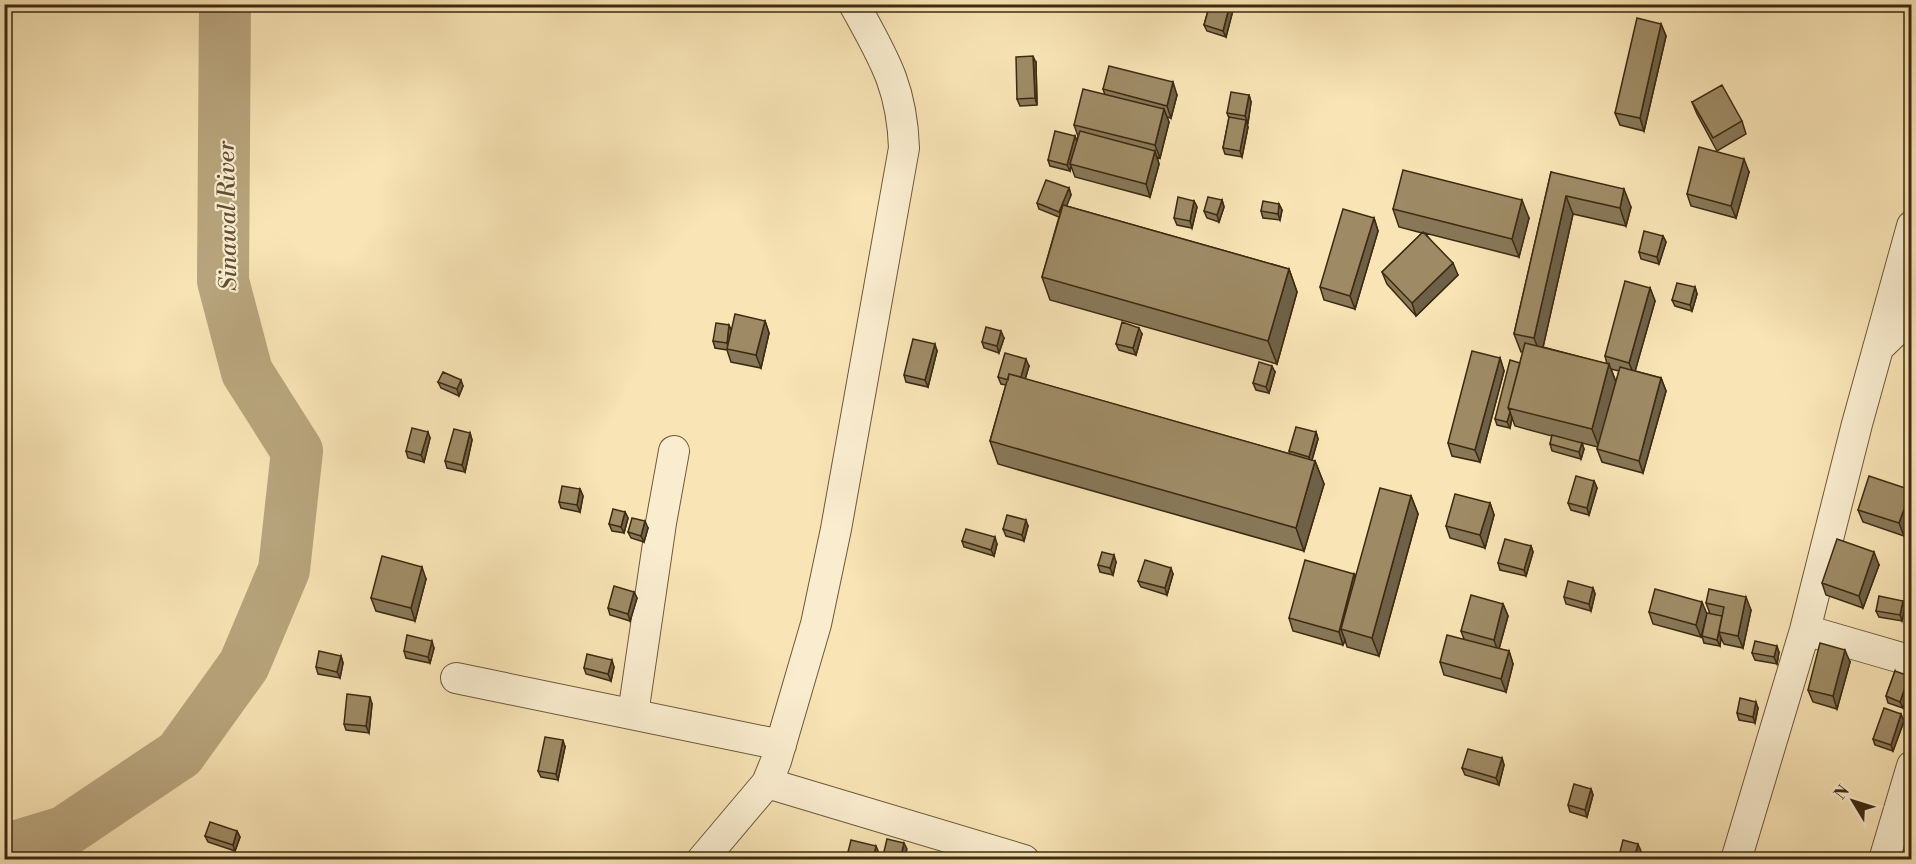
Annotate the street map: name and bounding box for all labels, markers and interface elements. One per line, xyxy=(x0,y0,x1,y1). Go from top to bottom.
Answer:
water label: Sinawal River xyxy=(212,140,244,291)
north arrow xyxy=(1823,771,1883,831)
text: N xyxy=(1830,781,1854,804)

